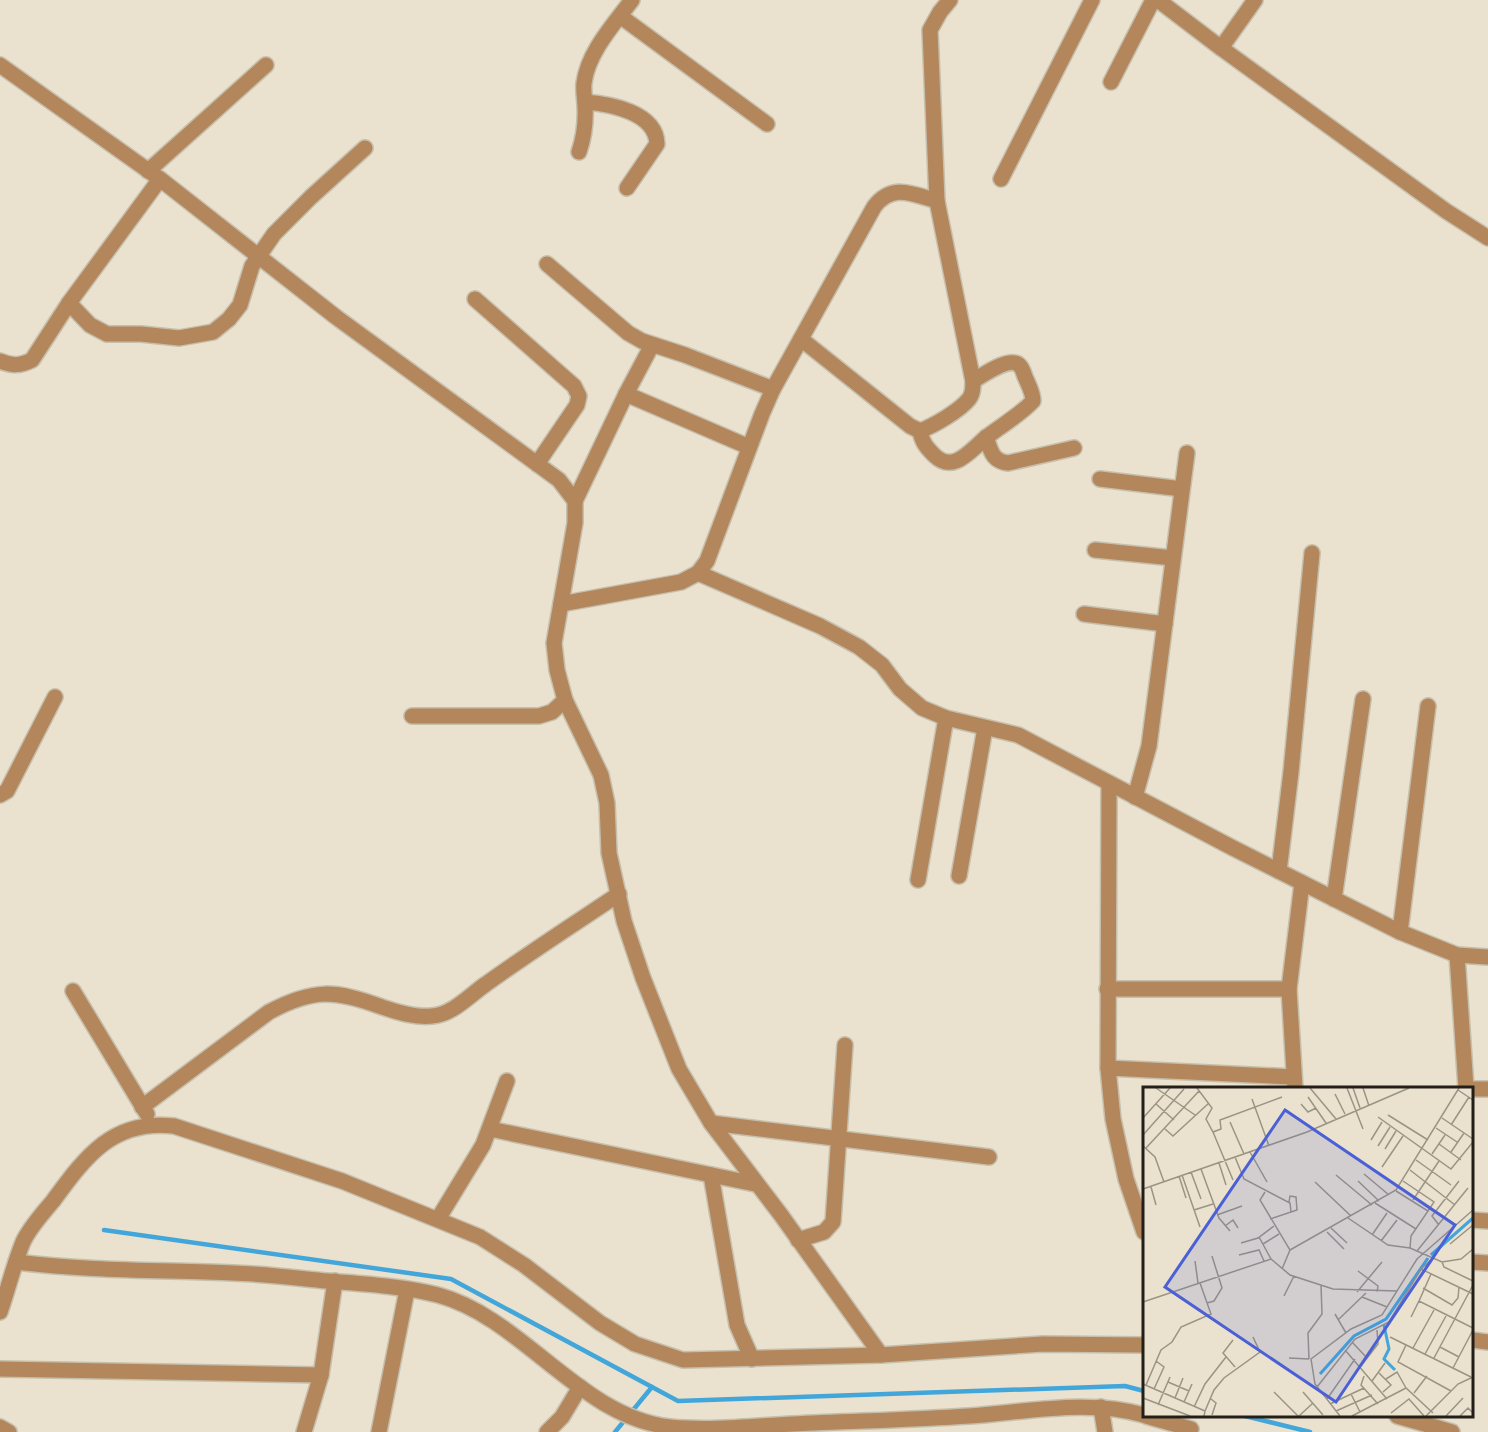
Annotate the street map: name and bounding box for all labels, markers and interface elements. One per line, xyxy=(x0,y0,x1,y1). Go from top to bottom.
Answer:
inset map xyxy=(1143,1087,1473,1417)

